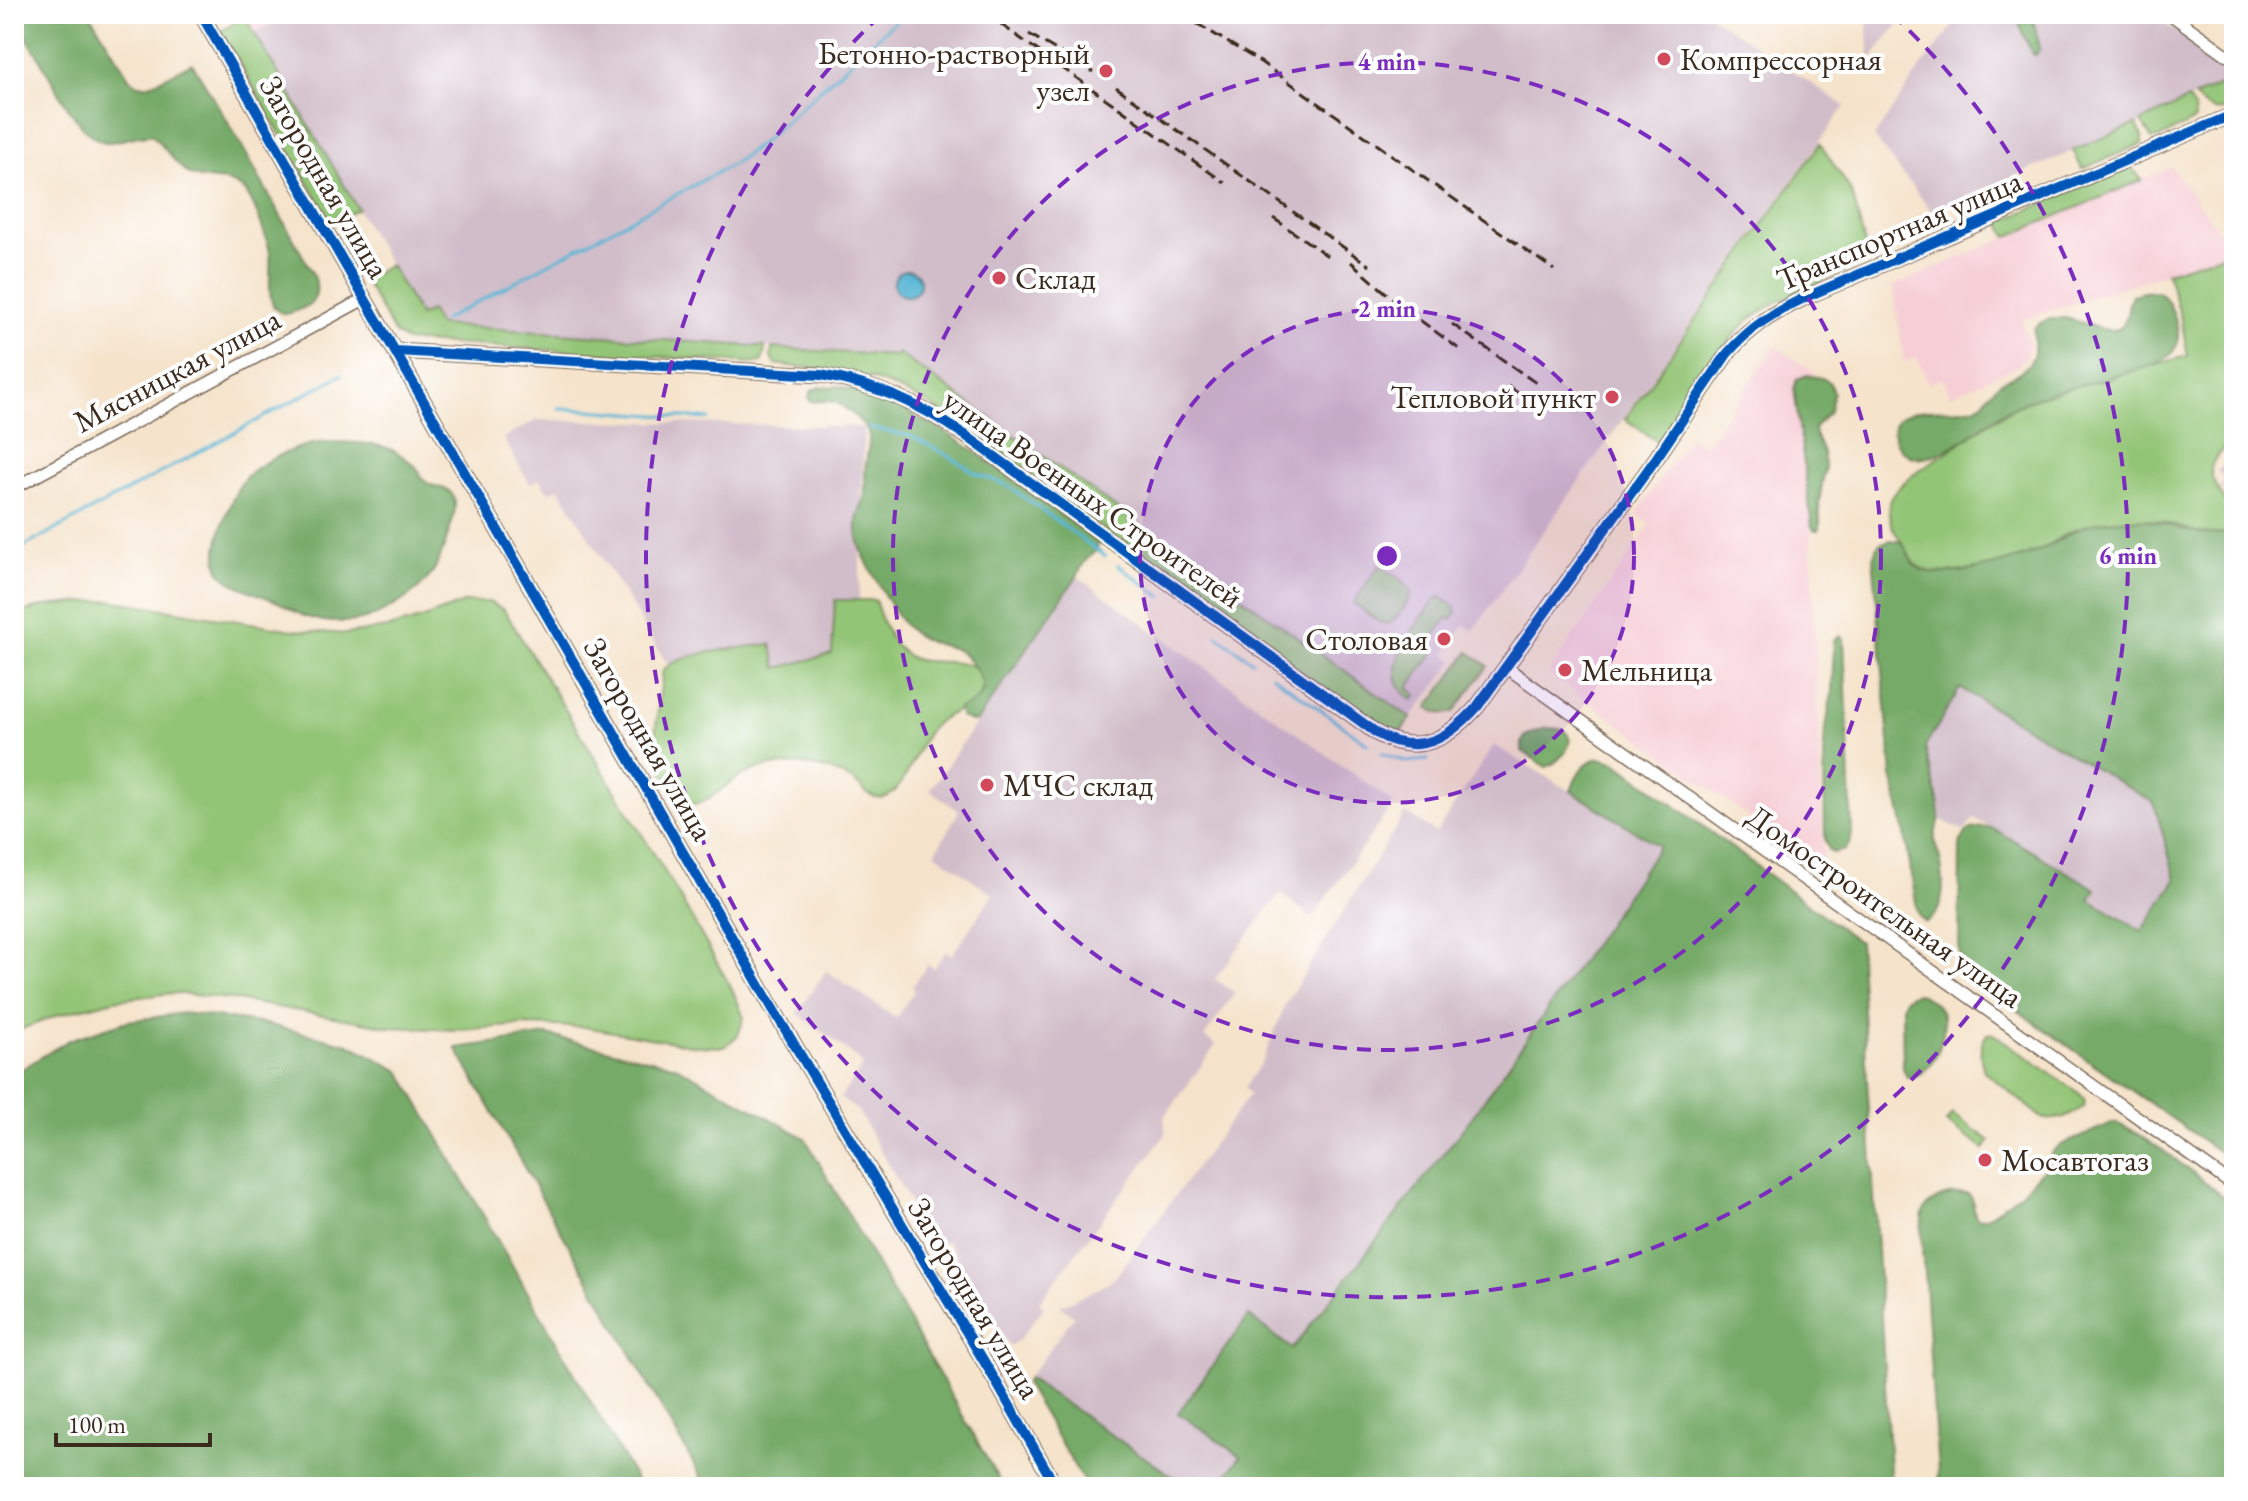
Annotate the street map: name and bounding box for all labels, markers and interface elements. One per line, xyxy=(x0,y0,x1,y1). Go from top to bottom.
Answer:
place label: Бетонно-растворный узел xyxy=(818,32,1090,111)
place label: Компрессорная xyxy=(1680,38,1882,80)
text: 4 min xyxy=(1358,46,1417,77)
marker: Компрессорная xyxy=(1655,50,1673,68)
marker: Бетонно-растворный узел xyxy=(1097,62,1115,80)
street label: Загородная улица xyxy=(250,68,400,286)
street label: Транспортная улица xyxy=(1770,159,2028,301)
place label: Склад xyxy=(1015,257,1096,299)
marker: Склад xyxy=(990,269,1008,287)
text: 2 min xyxy=(1358,293,1417,324)
street label: Мясницкая улица xyxy=(66,298,288,442)
place label: Тепловой пункт xyxy=(1390,376,1596,418)
street label: улица Военных Строителей xyxy=(935,378,1251,618)
marker: Тепловой пункт xyxy=(1603,388,1621,406)
text: 6 min xyxy=(2099,540,2158,571)
centre of rings xyxy=(1373,542,1401,570)
place label: Столовая xyxy=(1305,618,1428,660)
street label: Загородная улица xyxy=(574,630,724,848)
marker: Столовая xyxy=(1435,630,1453,648)
place label: Мельница xyxy=(1581,649,1713,691)
marker: Мельница xyxy=(1556,661,1574,679)
place label: МЧС склад xyxy=(1003,764,1154,806)
marker: МЧС склад xyxy=(978,776,996,794)
street label: Домостроительная улица xyxy=(1739,795,2031,1017)
place label: Мосавтогаз xyxy=(2001,1139,2149,1181)
marker: Мосавтогаз xyxy=(1976,1151,1994,1169)
street label: Загородная улица xyxy=(898,1190,1052,1406)
scale bar xyxy=(56,1397,210,1447)
text: 100 m xyxy=(68,1409,126,1440)

